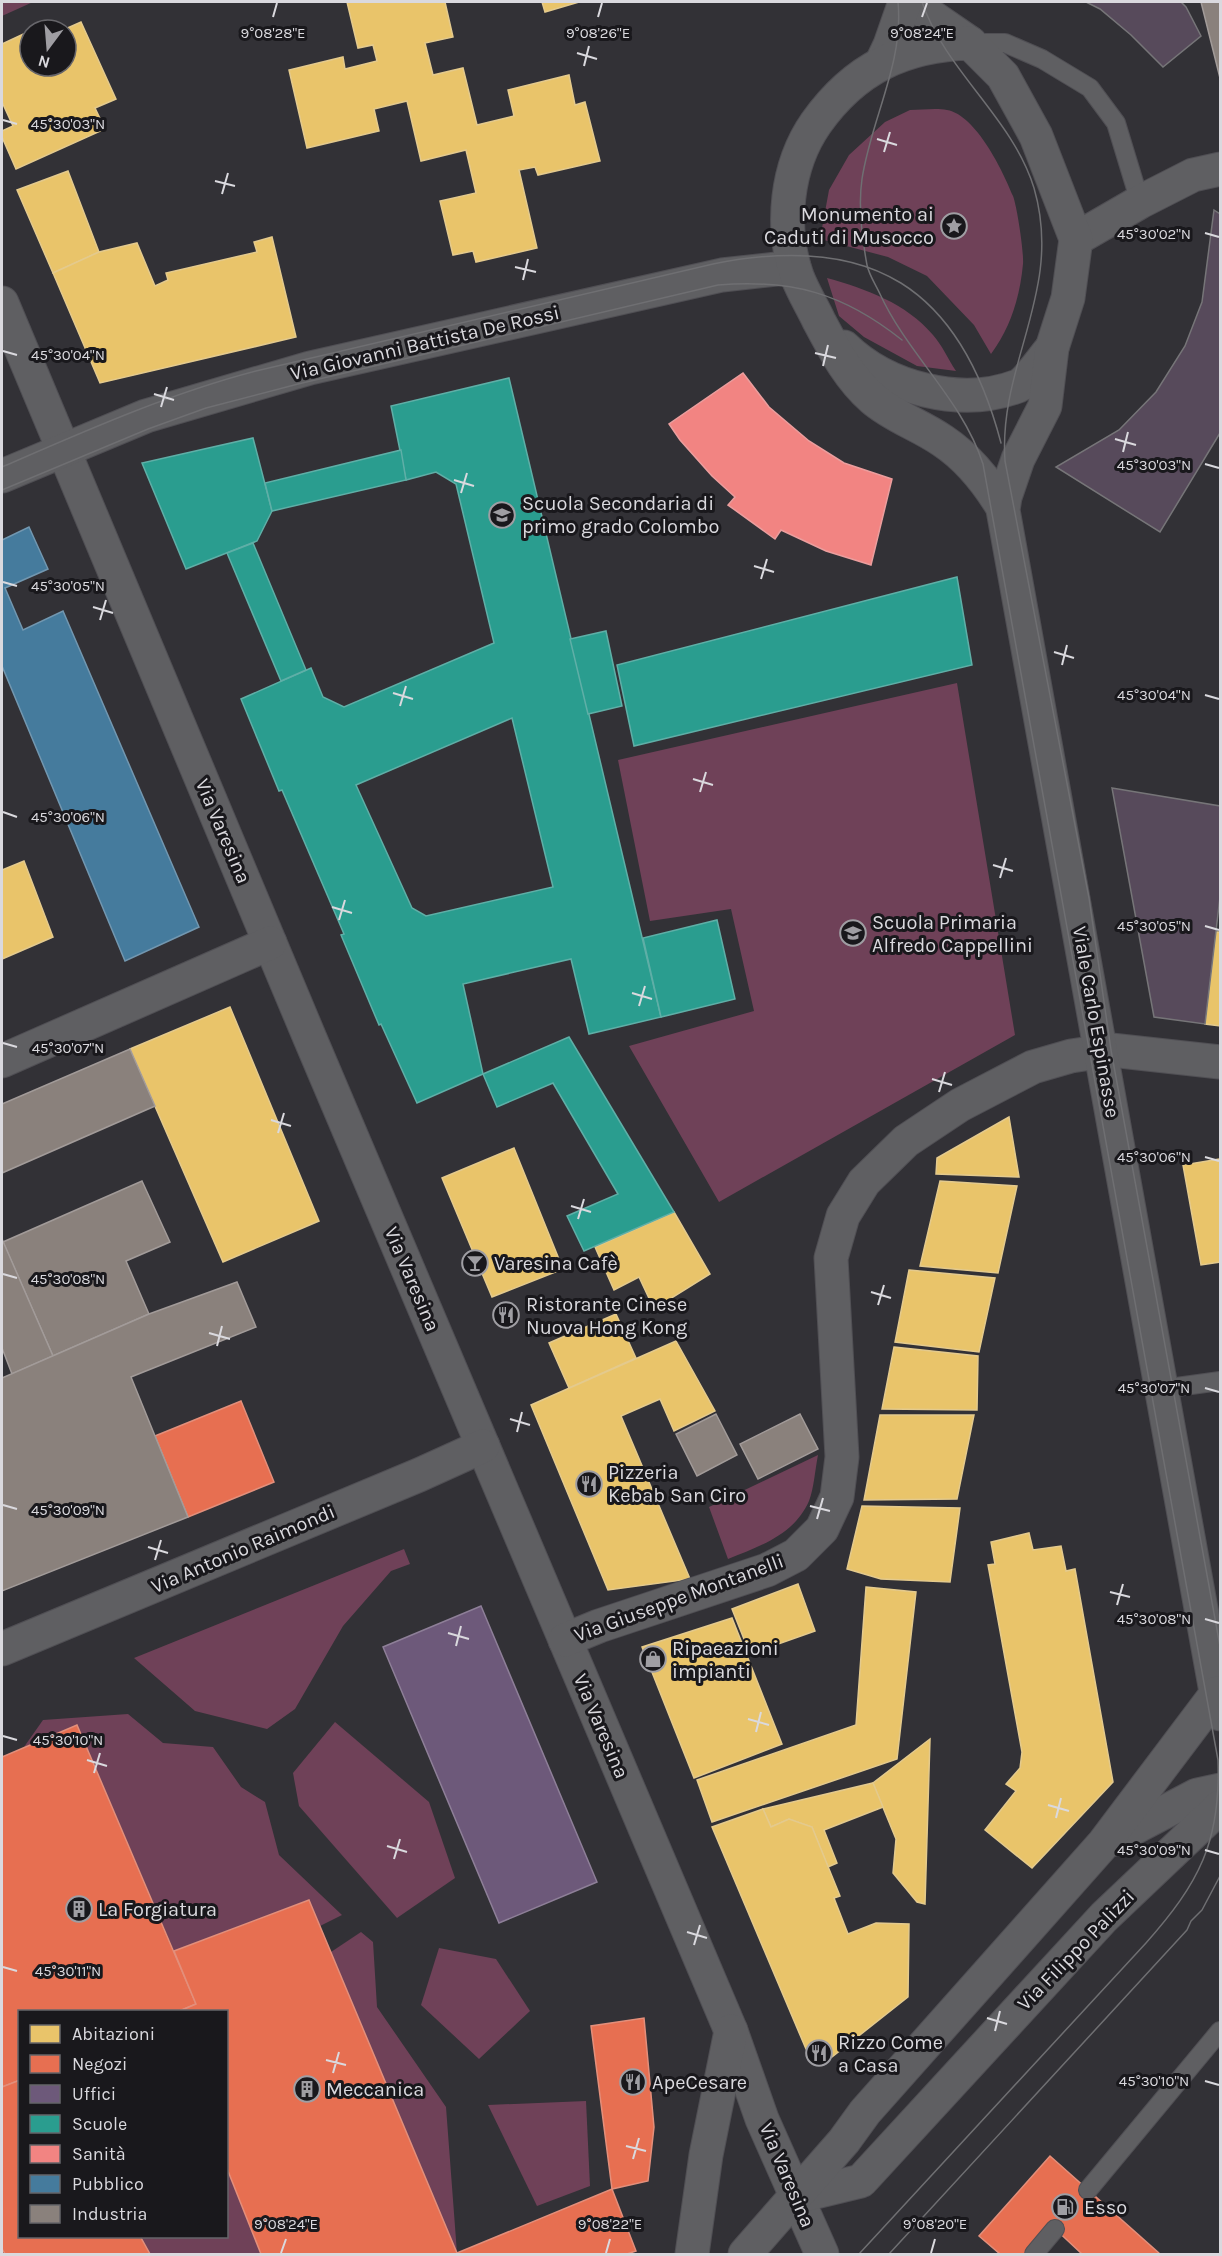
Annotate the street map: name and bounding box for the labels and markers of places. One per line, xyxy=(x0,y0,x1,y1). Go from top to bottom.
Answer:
place label: Monumento ai Caduti di Musocco xyxy=(764,203,934,249)
place icon: Monumento ai Caduti di Musocco xyxy=(939,211,969,241)
place label: Scuola Secondaria di primo grado Colombo xyxy=(522,492,720,538)
school or university icon: Scuola Secondaria di primo grado Colombo xyxy=(487,500,517,530)
place label: Scuola Primaria Alfredo Cappellini xyxy=(872,911,1033,957)
school or university icon: Scuola Primaria Alfredo Cappellini xyxy=(838,918,868,948)
bar icon: Varesina Cafè xyxy=(460,1248,490,1278)
place label: Varesina Cafè xyxy=(494,1252,618,1275)
place label: Ristorante Cinese Nuova Hong Kong xyxy=(526,1293,687,1339)
restaurant icon: Ristorante Cinese Nuova Hong Kong xyxy=(491,1300,521,1330)
place label: Pizzeria Kebab San Ciro xyxy=(608,1461,746,1507)
restaurant icon: Pizzeria Kebab San Ciro xyxy=(574,1469,604,1499)
place label: Ripaeazioni impianti xyxy=(672,1637,779,1683)
shop icon: Ripaeazioni impianti xyxy=(638,1644,668,1674)
building icon: La Forgiatura xyxy=(64,1894,94,1924)
place label: La Forgiatura xyxy=(98,1898,217,1921)
place label: Rizzo Come a Casa xyxy=(838,2031,943,2077)
restaurant icon: Rizzo Come a Casa xyxy=(804,2038,834,2068)
restaurant icon: ApeCesare xyxy=(618,2067,648,2097)
place label: ApeCesare xyxy=(652,2071,747,2094)
building icon: Meccanica xyxy=(292,2074,322,2104)
place label: Meccanica xyxy=(326,2078,424,2101)
fuel station icon: Esso xyxy=(1050,2192,1080,2222)
place label: Esso xyxy=(1084,2196,1127,2219)

